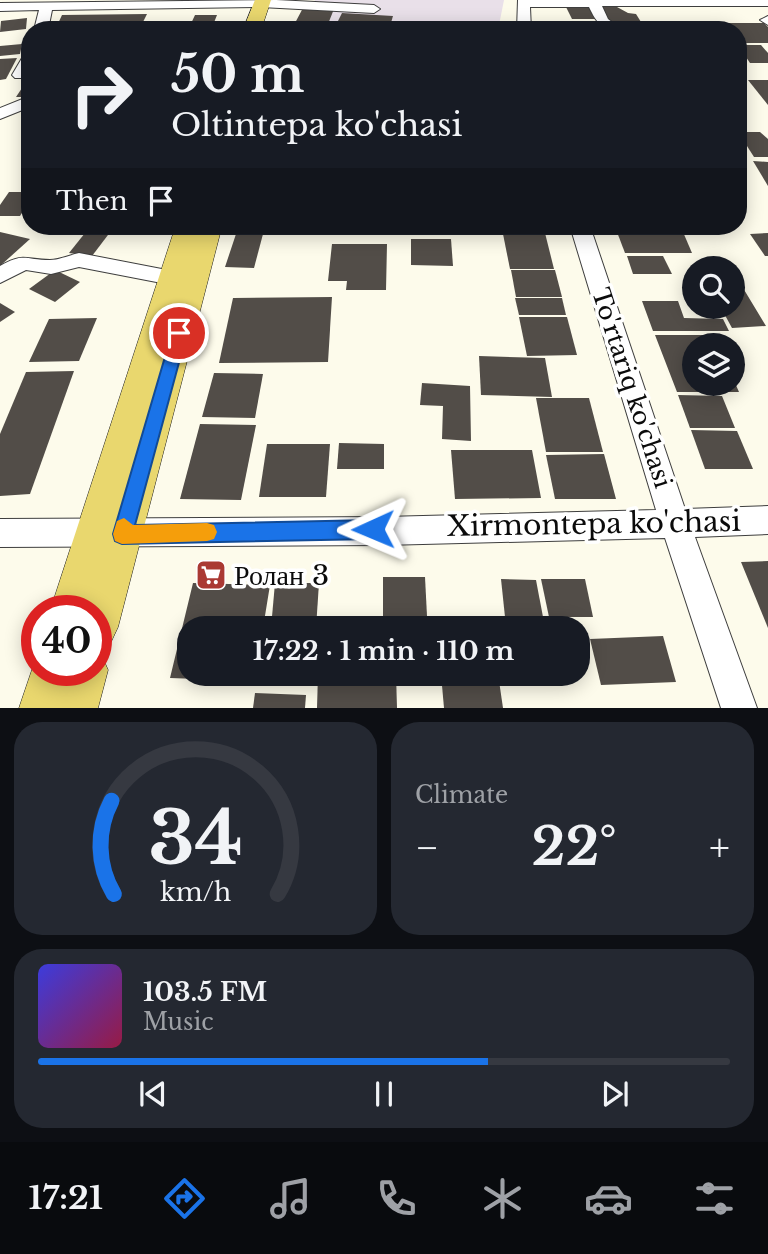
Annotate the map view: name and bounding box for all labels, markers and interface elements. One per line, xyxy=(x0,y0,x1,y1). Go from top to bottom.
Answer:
text: 50 m xyxy=(171,44,304,105)
icon: right xyxy=(56,49,147,140)
text: Oltintepa ko'chasi xyxy=(171,105,462,145)
icon: arrive xyxy=(142,182,180,220)
text: Then xyxy=(56,185,128,217)
map controls xyxy=(682,256,745,396)
button: search xyxy=(682,256,745,319)
street label: To'rtariq ko'chasi xyxy=(586,284,678,492)
pin xyxy=(149,303,209,363)
icon: arrive xyxy=(160,314,198,352)
button: layers xyxy=(682,333,745,396)
position arrow xyxy=(336,492,410,566)
street label: Xirmontepa ko'chasi xyxy=(447,504,741,544)
supermarket icon: Ролан 3 xyxy=(194,558,228,592)
place label: Ролан 3 xyxy=(234,558,329,593)
speed limit sign: 40 xyxy=(21,595,112,686)
text: 17:22 · 1 min · 110 m xyxy=(253,635,514,667)
text: Climate xyxy=(415,781,508,809)
text: 34 xyxy=(148,794,243,885)
text: 22° xyxy=(532,815,617,879)
text: − xyxy=(415,824,439,871)
text: + xyxy=(709,824,730,871)
text: km/h xyxy=(160,877,231,908)
text: 103.5 FM xyxy=(143,976,267,1008)
text: Music xyxy=(143,1008,214,1036)
icon: previous xyxy=(134,1075,172,1113)
icon: pause xyxy=(365,1075,403,1113)
icon: next xyxy=(596,1075,634,1113)
icon: directions xyxy=(160,1174,209,1223)
icon: music xyxy=(266,1174,315,1223)
icon: phone xyxy=(372,1174,421,1223)
icon: climate xyxy=(478,1174,527,1223)
icon: car xyxy=(584,1174,633,1223)
icon: filters xyxy=(690,1174,739,1223)
text: 17:21 xyxy=(29,1178,103,1218)

